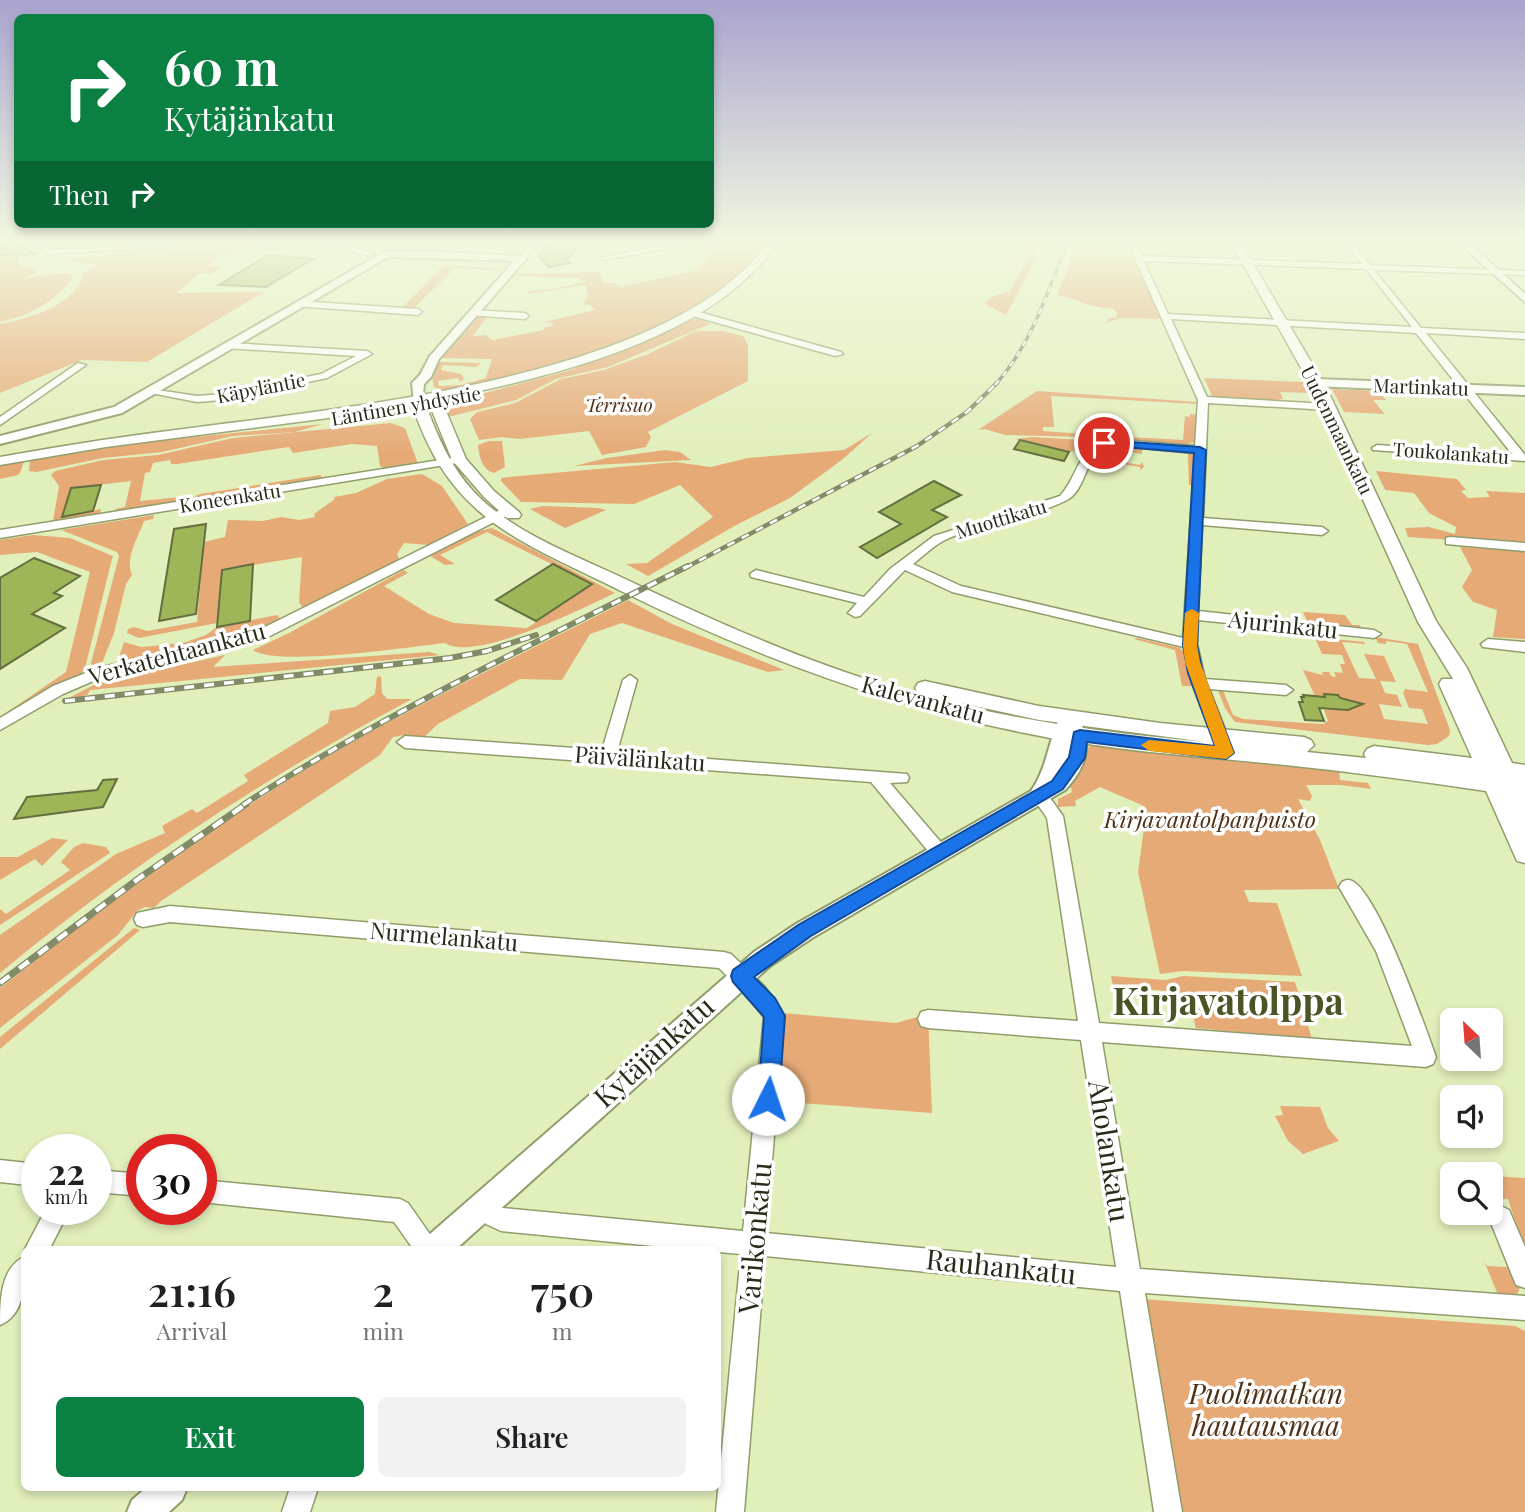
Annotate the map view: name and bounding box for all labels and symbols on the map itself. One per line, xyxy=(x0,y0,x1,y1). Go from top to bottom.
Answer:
street label: Uudenmaankatu xyxy=(1295,361,1380,498)
street label: Käpyläntie xyxy=(214,366,307,408)
street label: Martinkatu xyxy=(1373,371,1469,401)
street label: Läntinen yhdystie xyxy=(329,379,483,431)
park label: Terrisuo xyxy=(585,391,653,417)
pin xyxy=(1074,413,1134,473)
street label: Toukolankatu xyxy=(1392,435,1510,469)
street label: Koneenkatu xyxy=(177,476,282,518)
street label: Muottikatu xyxy=(952,492,1049,544)
street label: Ajurinkatu xyxy=(1226,602,1340,645)
street label: Verkatehtaankatu xyxy=(84,614,268,691)
street label: Kalevankatu xyxy=(858,667,988,730)
street label: Päivälänkatu xyxy=(574,737,707,778)
park label: Kirjavantolpanpuisto xyxy=(1103,803,1316,834)
street label: Nurmelankatu xyxy=(369,914,520,957)
district label: Kirjavatolppa xyxy=(1112,975,1344,1024)
street label: Kytäjänkatu xyxy=(585,987,721,1115)
north arrow xyxy=(1440,1008,1503,1071)
position arrow xyxy=(731,1062,805,1136)
street label: Aholankatu xyxy=(1081,1076,1140,1224)
speed limit sign: 30 xyxy=(126,1134,217,1225)
street label: Varikonkatu xyxy=(728,1160,779,1316)
street label: Rauhankatu xyxy=(924,1239,1078,1292)
park label: Puolimatkan hautausmaa xyxy=(1188,1374,1343,1443)

